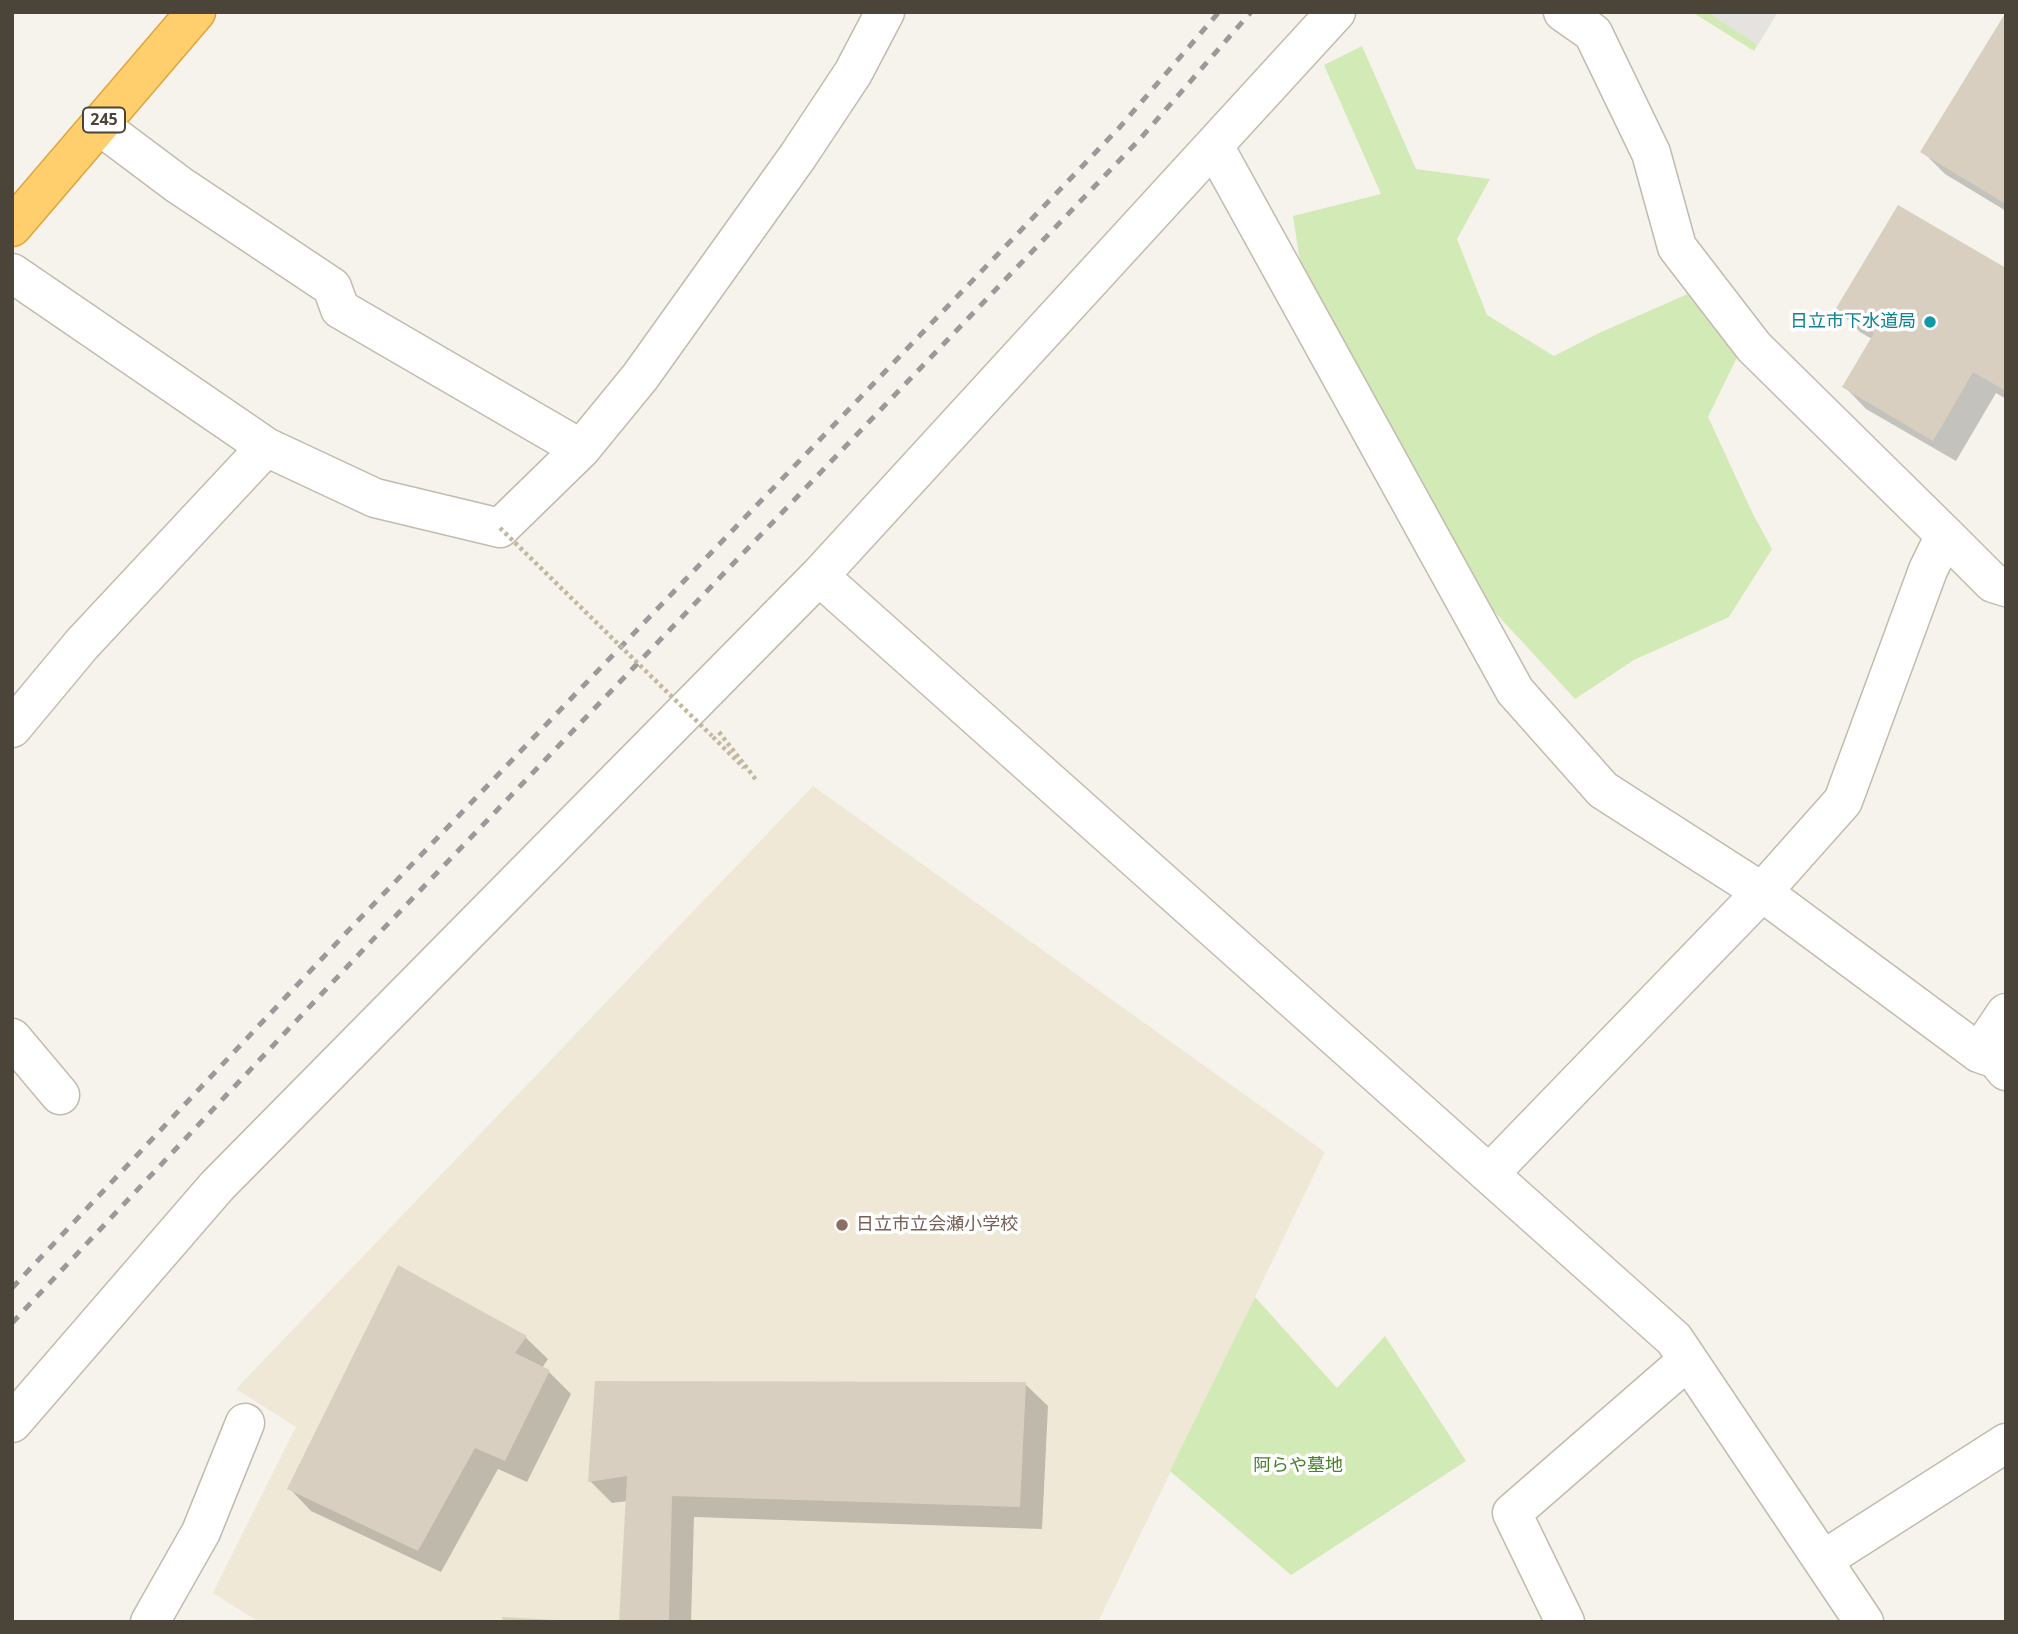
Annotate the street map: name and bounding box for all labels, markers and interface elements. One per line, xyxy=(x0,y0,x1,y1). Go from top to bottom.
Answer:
road number: 245 xyxy=(83,108,125,132)
place label: 日立市下水道局 xyxy=(1790,311,1916,333)
marker: 日立市下水道局 xyxy=(1922,314,1938,330)
place label: 日立市立会瀬小学校 xyxy=(856,1214,1018,1236)
marker: 日立市立会瀬小学校 xyxy=(834,1217,850,1233)
park label: 阿らや墓地 xyxy=(1253,1455,1343,1477)

